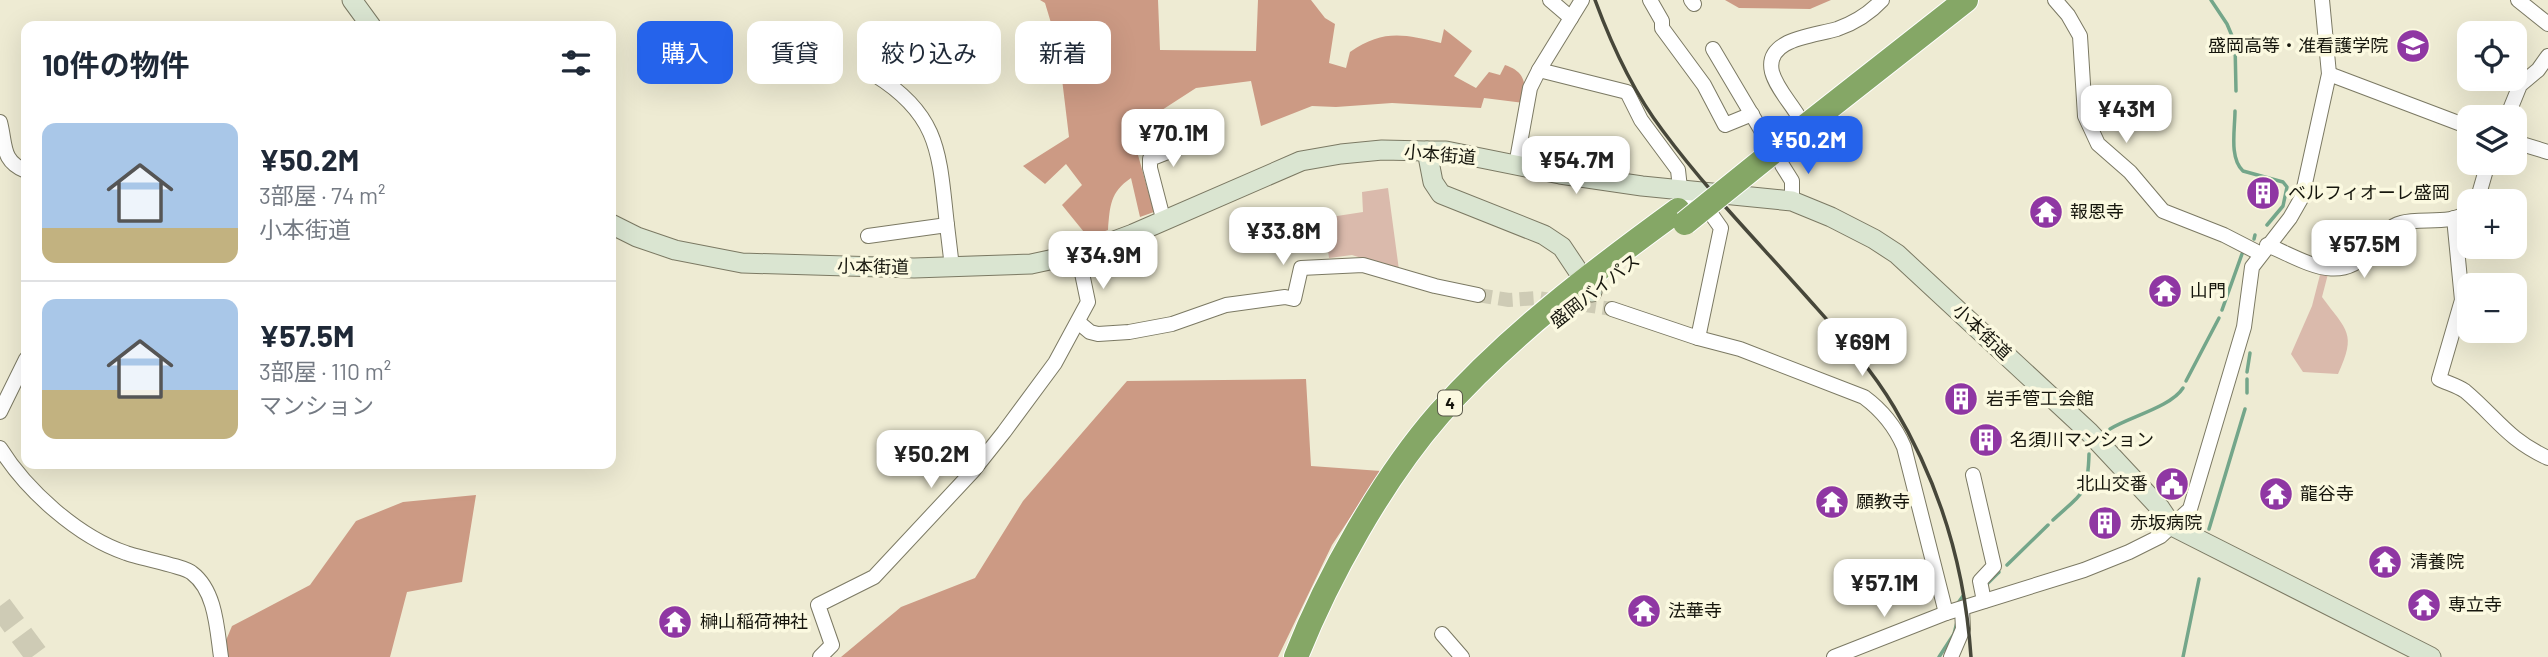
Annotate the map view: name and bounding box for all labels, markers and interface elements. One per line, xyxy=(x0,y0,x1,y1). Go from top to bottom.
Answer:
chip: 購入 xyxy=(637,21,733,84)
chip: 賃貸 xyxy=(747,21,843,84)
chip: 絞り込み xyxy=(857,21,1001,84)
chip: 新着 xyxy=(1015,21,1111,84)
map controls xyxy=(2457,21,2527,343)
button: locate xyxy=(2457,21,2527,91)
school or university icon: 盛岡高等・准看護学院 xyxy=(2394,27,2432,65)
place label: 盛岡高等・准看護学院 xyxy=(2208,34,2388,56)
icon: filters xyxy=(557,44,595,82)
text: 10件の物件 xyxy=(42,46,190,82)
pin: ¥43M xyxy=(2085,86,2167,145)
text: ¥43M xyxy=(2097,94,2155,122)
button: layers xyxy=(2457,105,2527,175)
pin: ¥70.1M xyxy=(1116,110,1230,169)
pin: ¥50.2M xyxy=(1751,116,1865,176)
text: ¥70.1M xyxy=(1137,118,1209,146)
text: ¥50.2M xyxy=(1770,125,1846,153)
pin: ¥54.7M xyxy=(1519,136,1633,196)
street label: 小本街道 xyxy=(1403,140,1477,168)
text: ¥50.2M xyxy=(259,141,359,177)
text: ¥54.7M xyxy=(1538,145,1614,173)
icon: home xyxy=(98,151,182,235)
building icon: ベルフィオーレ盛岡 xyxy=(2244,174,2282,212)
text: 3部屋 · 74 m² xyxy=(259,181,386,209)
place label: ベルフィオーレ盛岡 xyxy=(2288,181,2450,203)
button: + xyxy=(2457,189,2527,259)
temple icon: 報恩寺 xyxy=(2027,193,2065,231)
place label: 報恩寺 xyxy=(2070,200,2124,222)
pin: ¥33.8M xyxy=(1226,208,1340,267)
text: 小本街道 xyxy=(259,215,351,243)
text: ¥33.8M xyxy=(1245,216,1321,244)
pin: ¥57.5M xyxy=(2307,220,2421,280)
text: ¥57.5M xyxy=(2327,229,2401,257)
pin: ¥34.9M xyxy=(1046,232,1160,291)
text: ¥34.9M xyxy=(1065,240,1141,268)
street label: 盛岡バイパス xyxy=(1545,248,1644,332)
street label: 小本街道 xyxy=(837,254,909,278)
temple icon: 山門 xyxy=(2146,272,2184,310)
button: − xyxy=(2457,273,2527,343)
place label: 山門 xyxy=(2190,279,2226,301)
street label: 小本街道 xyxy=(1949,299,2017,364)
text: ¥57.5M xyxy=(259,317,354,353)
pin: ¥69M xyxy=(1821,318,1903,378)
icon: home xyxy=(98,327,182,411)
text: ¥69M xyxy=(1834,327,1890,355)
text: 3部屋 · 110 m² xyxy=(259,357,391,385)
building icon: 岩手管工会館 xyxy=(1942,380,1980,418)
place label: 岩手管工会館 xyxy=(1986,387,2094,409)
road number: 4 xyxy=(1438,390,1462,416)
text: マンション xyxy=(259,391,374,419)
building icon: 名須川マンション xyxy=(1967,421,2005,459)
place label: 名須川マンション xyxy=(2010,428,2154,450)
pin: ¥50.2M xyxy=(874,430,988,490)
text: ¥50.2M xyxy=(893,439,969,467)
public building icon: 北山交番 xyxy=(2153,465,2191,503)
place label: 北山交番 xyxy=(2076,472,2148,494)
temple icon: 龍谷寺 xyxy=(2257,475,2295,513)
place label: 龍谷寺 xyxy=(2300,482,2354,504)
temple icon: 願教寺 xyxy=(1813,483,1851,521)
place label: 願教寺 xyxy=(1856,490,1910,512)
building icon: 赤坂病院 xyxy=(2086,504,2124,542)
place label: 赤坂病院 xyxy=(2130,511,2202,533)
temple icon: 清養院 xyxy=(2366,543,2404,581)
place label: 清養院 xyxy=(2410,550,2464,572)
pin: ¥57.1M xyxy=(1827,560,1941,619)
text: ¥57.1M xyxy=(1850,568,1918,596)
temple icon: 専立寺 xyxy=(2405,586,2443,624)
temple icon: 法華寺 xyxy=(1625,592,1663,630)
place label: 専立寺 xyxy=(2448,593,2502,615)
place label: 法華寺 xyxy=(1668,599,1722,621)
temple icon: 榊山稲荷神社 xyxy=(656,603,694,641)
place label: 榊山稲荷神社 xyxy=(700,610,808,632)

